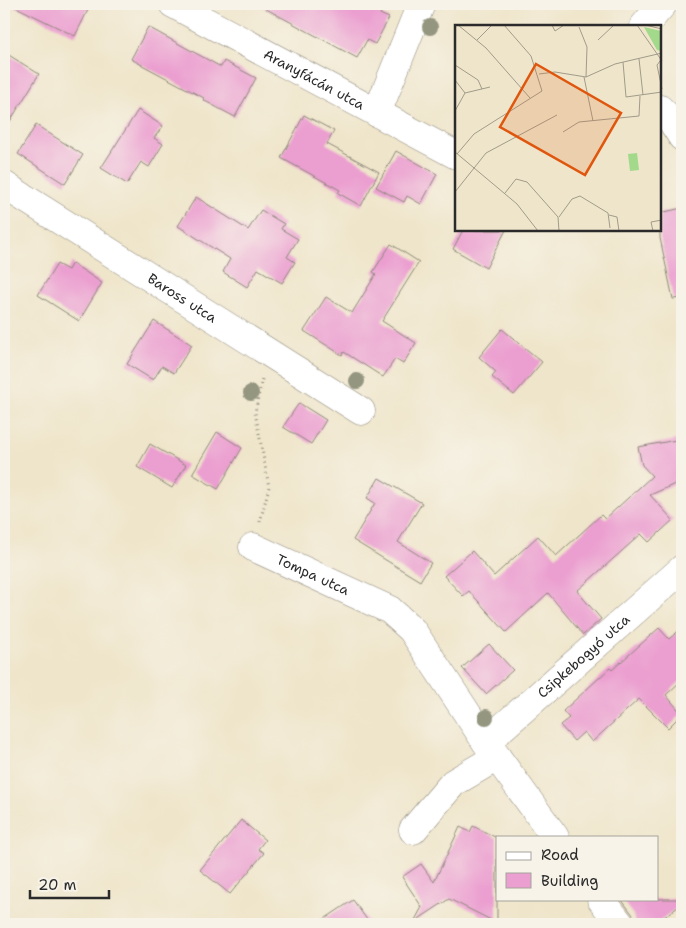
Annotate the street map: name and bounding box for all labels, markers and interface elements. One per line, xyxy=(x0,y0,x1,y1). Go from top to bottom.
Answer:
inset map xyxy=(455,25,661,231)
street label: Aranyfácán utca xyxy=(261,45,368,114)
street label: Baross utca xyxy=(144,269,220,327)
street label: Tompa utca xyxy=(274,550,352,599)
street label: Csipkebogyó utca xyxy=(533,610,634,702)
legend xyxy=(496,836,658,900)
text: Road xyxy=(541,845,579,865)
scale bar xyxy=(30,868,109,900)
text: Building xyxy=(541,871,598,891)
text: 20 m xyxy=(38,875,77,895)

